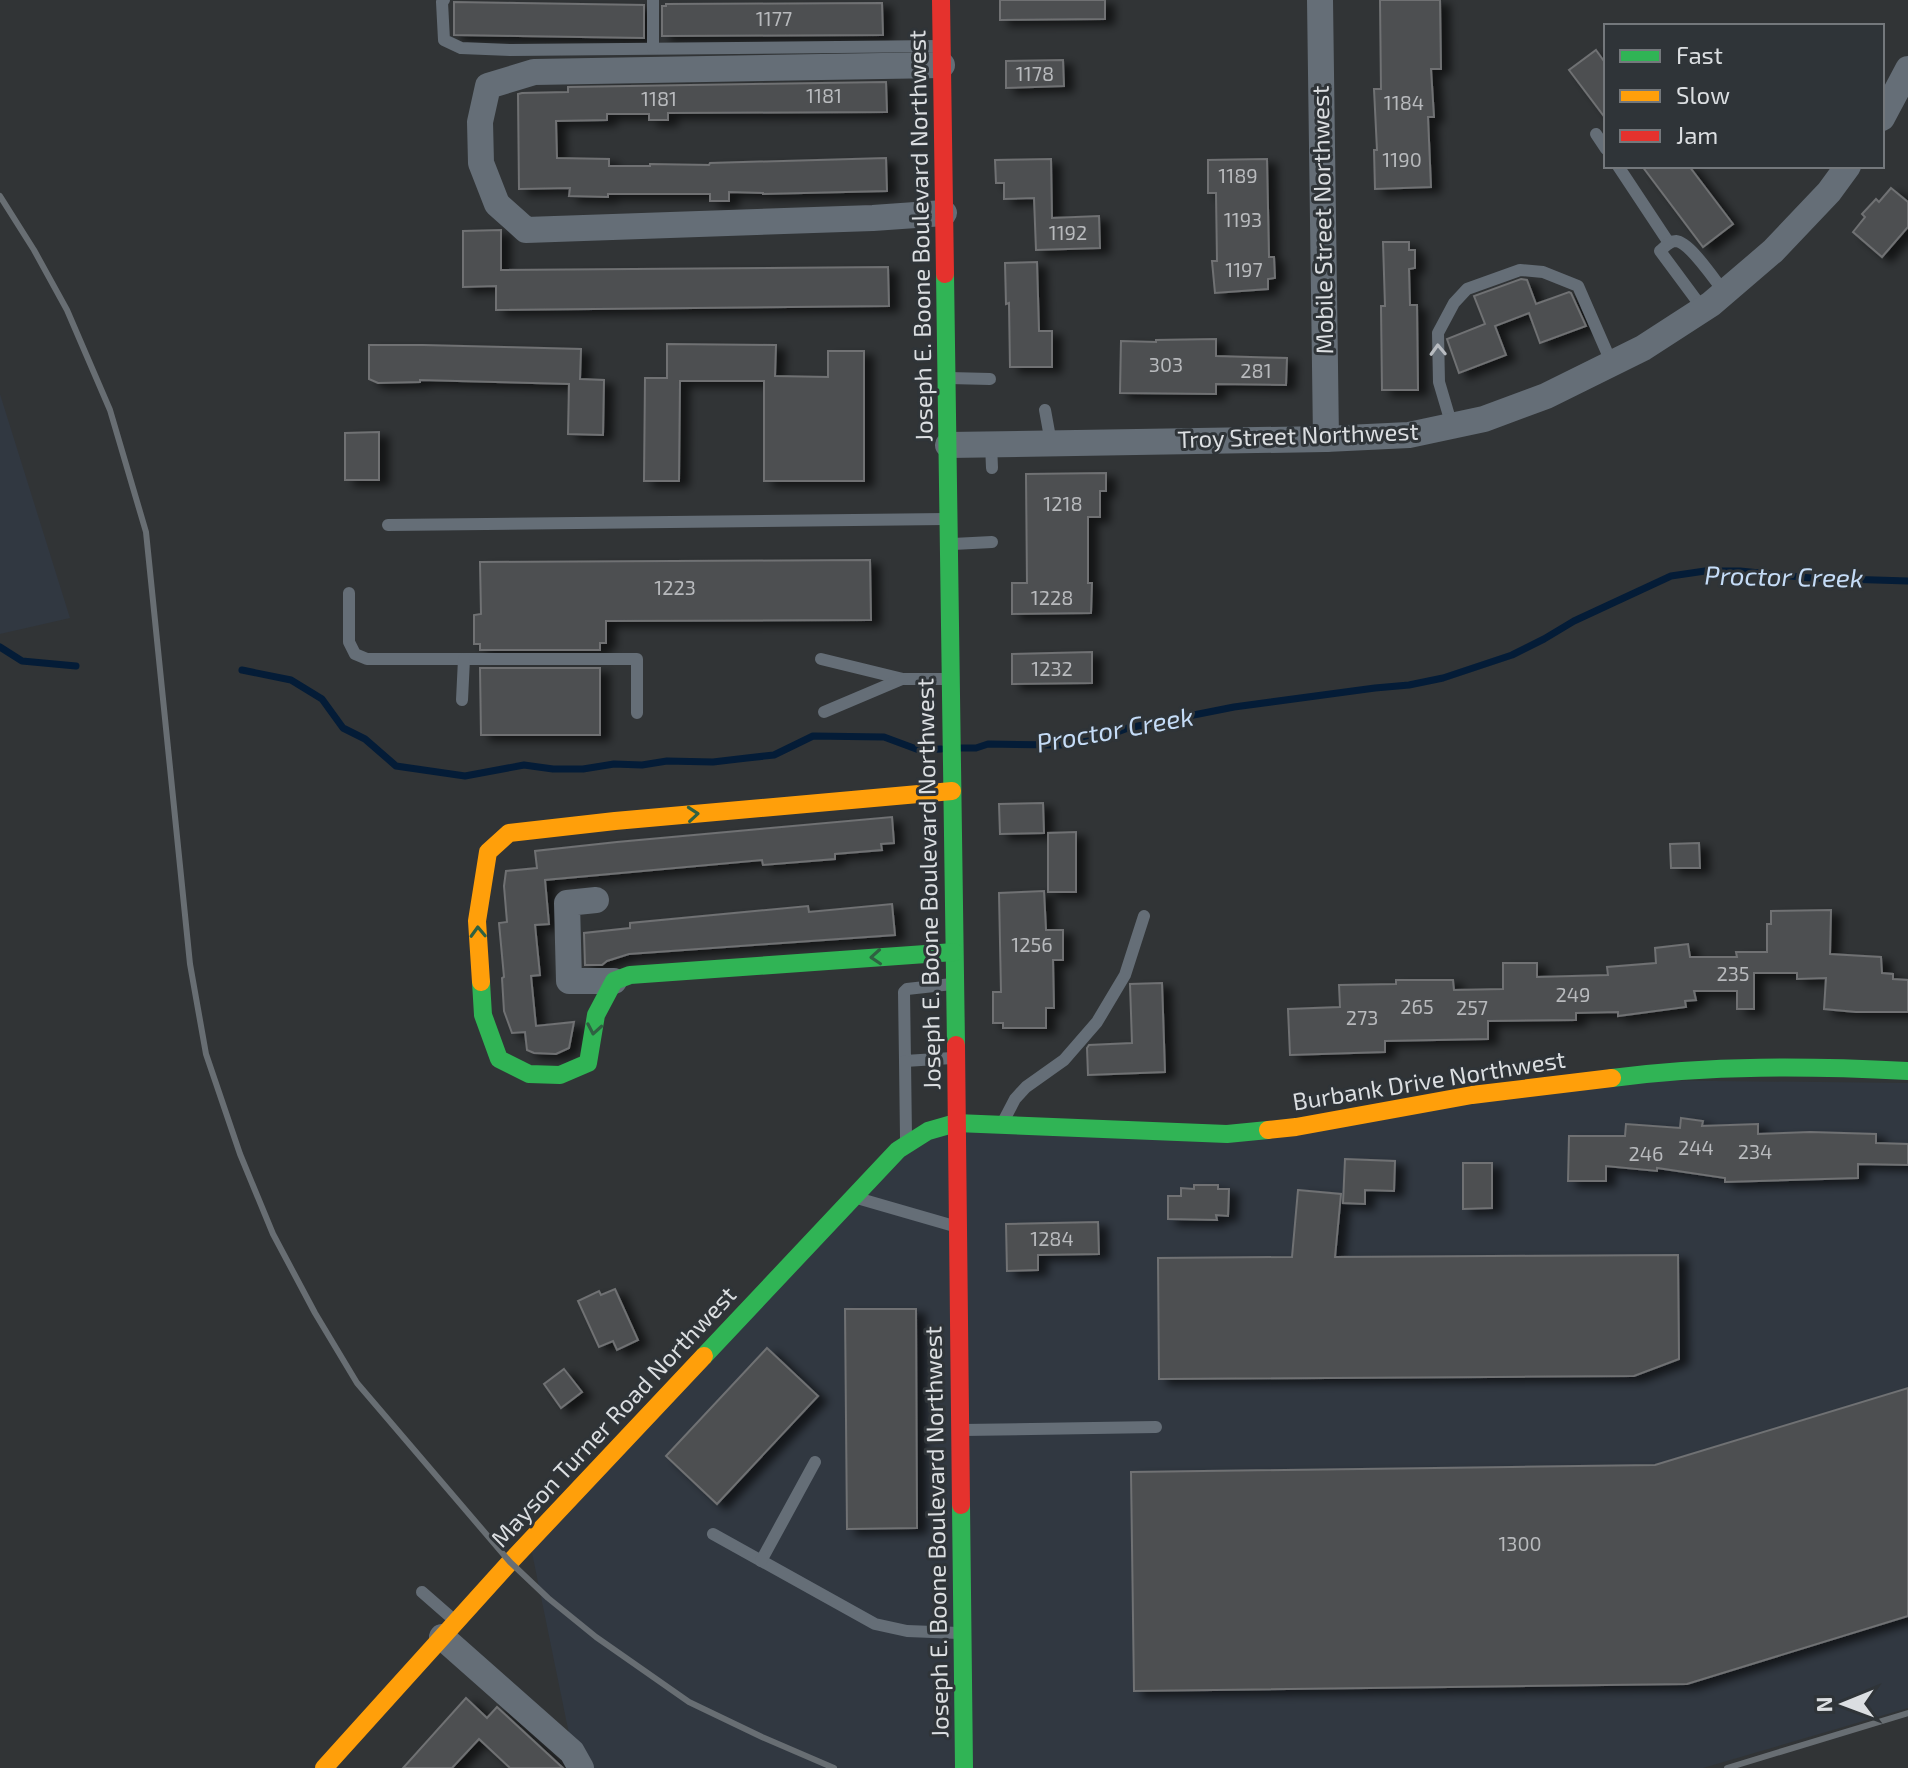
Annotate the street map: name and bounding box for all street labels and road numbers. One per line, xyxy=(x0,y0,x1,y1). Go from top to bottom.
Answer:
street label: Joseph E. Boone Boulevard Northwest xyxy=(901,30,938,442)
street label: Mobile Street Northwest xyxy=(1305,85,1338,355)
street label: Troy Street Northwest xyxy=(1177,416,1419,453)
street label: Joseph E. Boone Boulevard Northwest xyxy=(909,678,946,1090)
street label: Burbank Drive Northwest xyxy=(1290,1044,1567,1115)
street label: Mayson Turner Road Northwest xyxy=(484,1280,741,1552)
street label: Joseph E. Boone Boulevard Northwest xyxy=(917,1326,954,1738)

